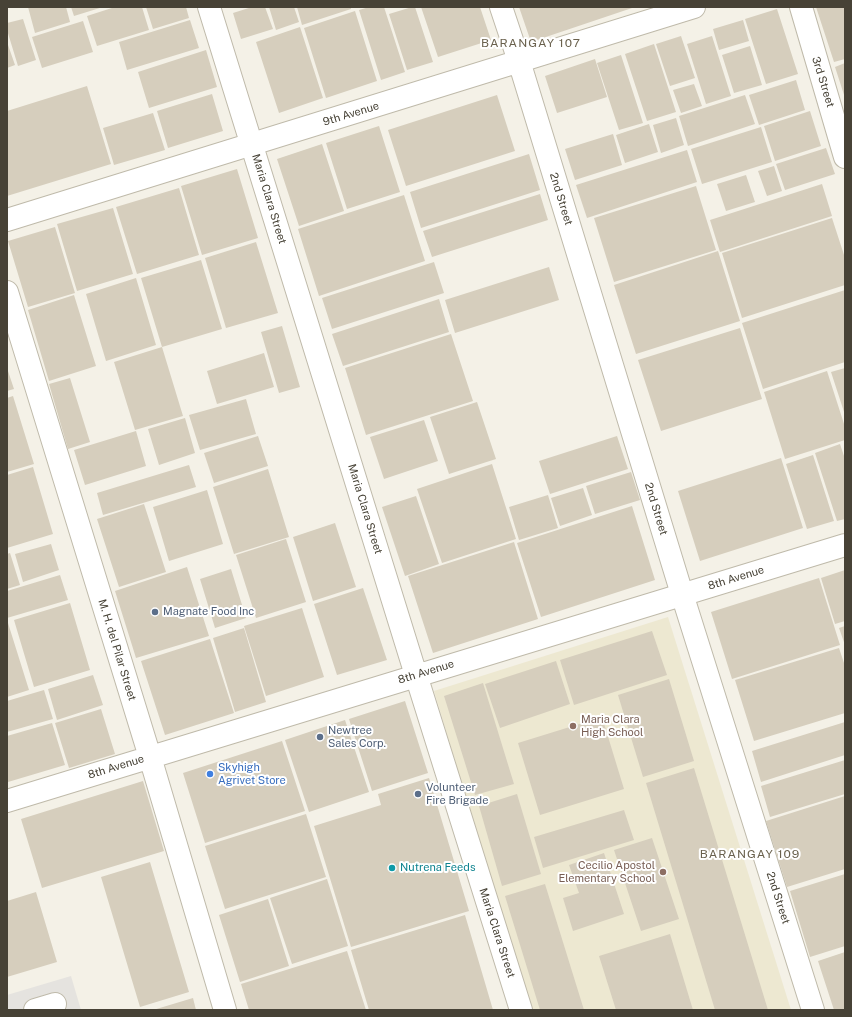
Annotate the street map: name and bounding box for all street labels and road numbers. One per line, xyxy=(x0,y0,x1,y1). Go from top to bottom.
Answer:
street label: 3rd Street xyxy=(809,55,837,109)
street label: 9th Avenue xyxy=(321,99,381,129)
street label: Maria Clara Street xyxy=(249,152,289,246)
street label: 2nd Street xyxy=(547,171,575,227)
street label: Maria Clara Street xyxy=(345,462,385,556)
street label: 2nd Street xyxy=(642,481,670,537)
street label: 8th Avenue xyxy=(706,563,766,593)
street label: M. H. del Pilar Street xyxy=(95,598,139,702)
street label: 8th Avenue xyxy=(396,657,456,687)
street label: 8th Avenue xyxy=(86,752,146,782)
street label: 2nd Street xyxy=(763,870,793,926)
street label: Maria Clara Street xyxy=(476,887,518,979)

